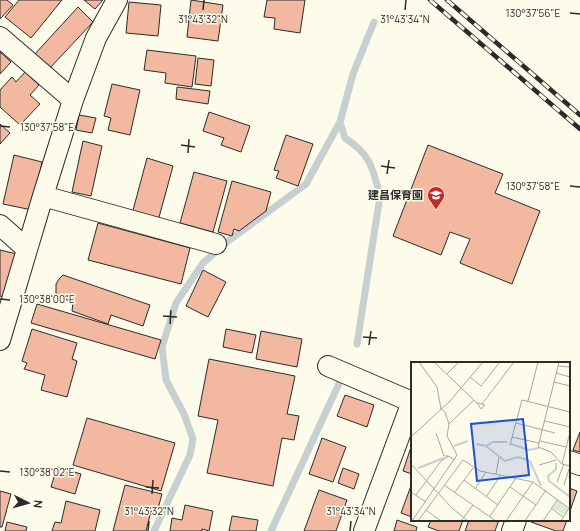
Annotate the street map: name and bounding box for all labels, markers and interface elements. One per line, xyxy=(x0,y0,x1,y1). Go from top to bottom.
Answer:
text: 130°37'56"E xyxy=(506,6,560,20)
text: 31°43'32"N xyxy=(178,12,228,26)
text: 31°43'34"N xyxy=(380,12,430,26)
text: 130°37'58"E xyxy=(20,120,74,134)
text: 130°37'58"E xyxy=(506,179,560,193)
school or university icon: 建昌保育園 xyxy=(426,185,446,210)
place label: 建昌保育園 xyxy=(368,187,423,202)
text: 130°38'00"E xyxy=(19,292,75,306)
inset map xyxy=(411,362,570,521)
text: 130°38'02"E xyxy=(20,465,75,479)
north arrow xyxy=(8,483,48,523)
text: N xyxy=(31,499,46,509)
text: 31°43'32"N xyxy=(124,504,174,518)
text: 31°43'34"N xyxy=(326,504,376,518)

